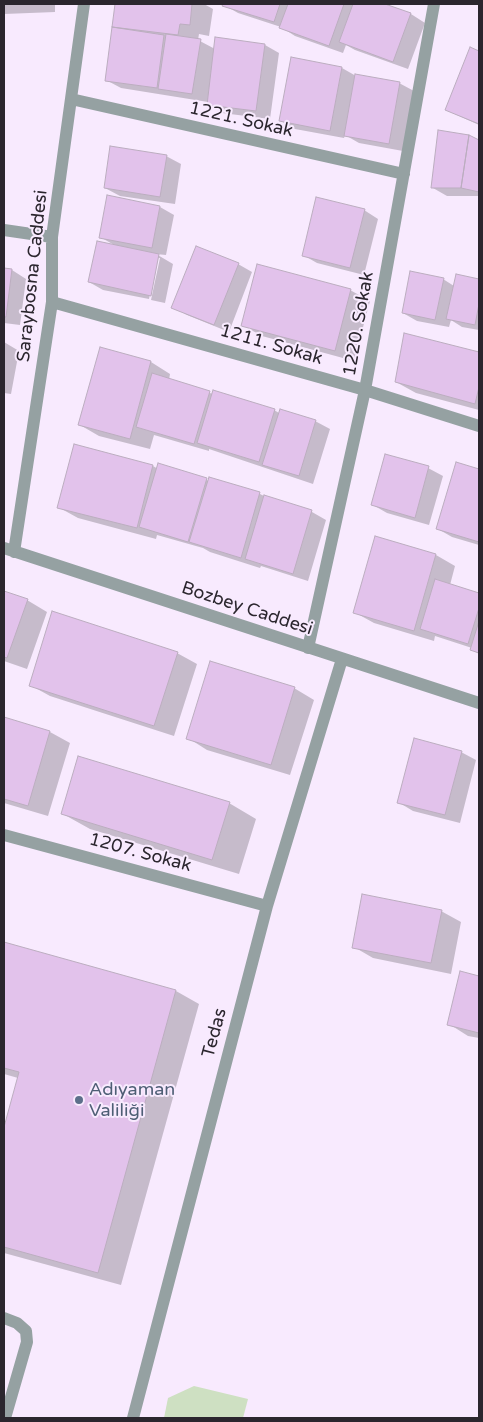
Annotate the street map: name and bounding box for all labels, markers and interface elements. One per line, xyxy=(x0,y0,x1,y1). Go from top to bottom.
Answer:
street label: 1221. Sokak xyxy=(187,98,295,142)
street label: Saraybosna Caddesi xyxy=(13,189,53,363)
street label: 1220. Sokak xyxy=(339,270,379,378)
street label: 1211. Sokak xyxy=(217,320,325,370)
street label: Bozbey Caddesi xyxy=(179,578,315,640)
street label: 1207. Sokak xyxy=(86,829,194,877)
street label: Tedas xyxy=(198,1006,232,1060)
place label: Adıyaman Valiliği xyxy=(89,1079,175,1122)
marker: Adıyaman Valiliği xyxy=(73,1094,85,1106)

